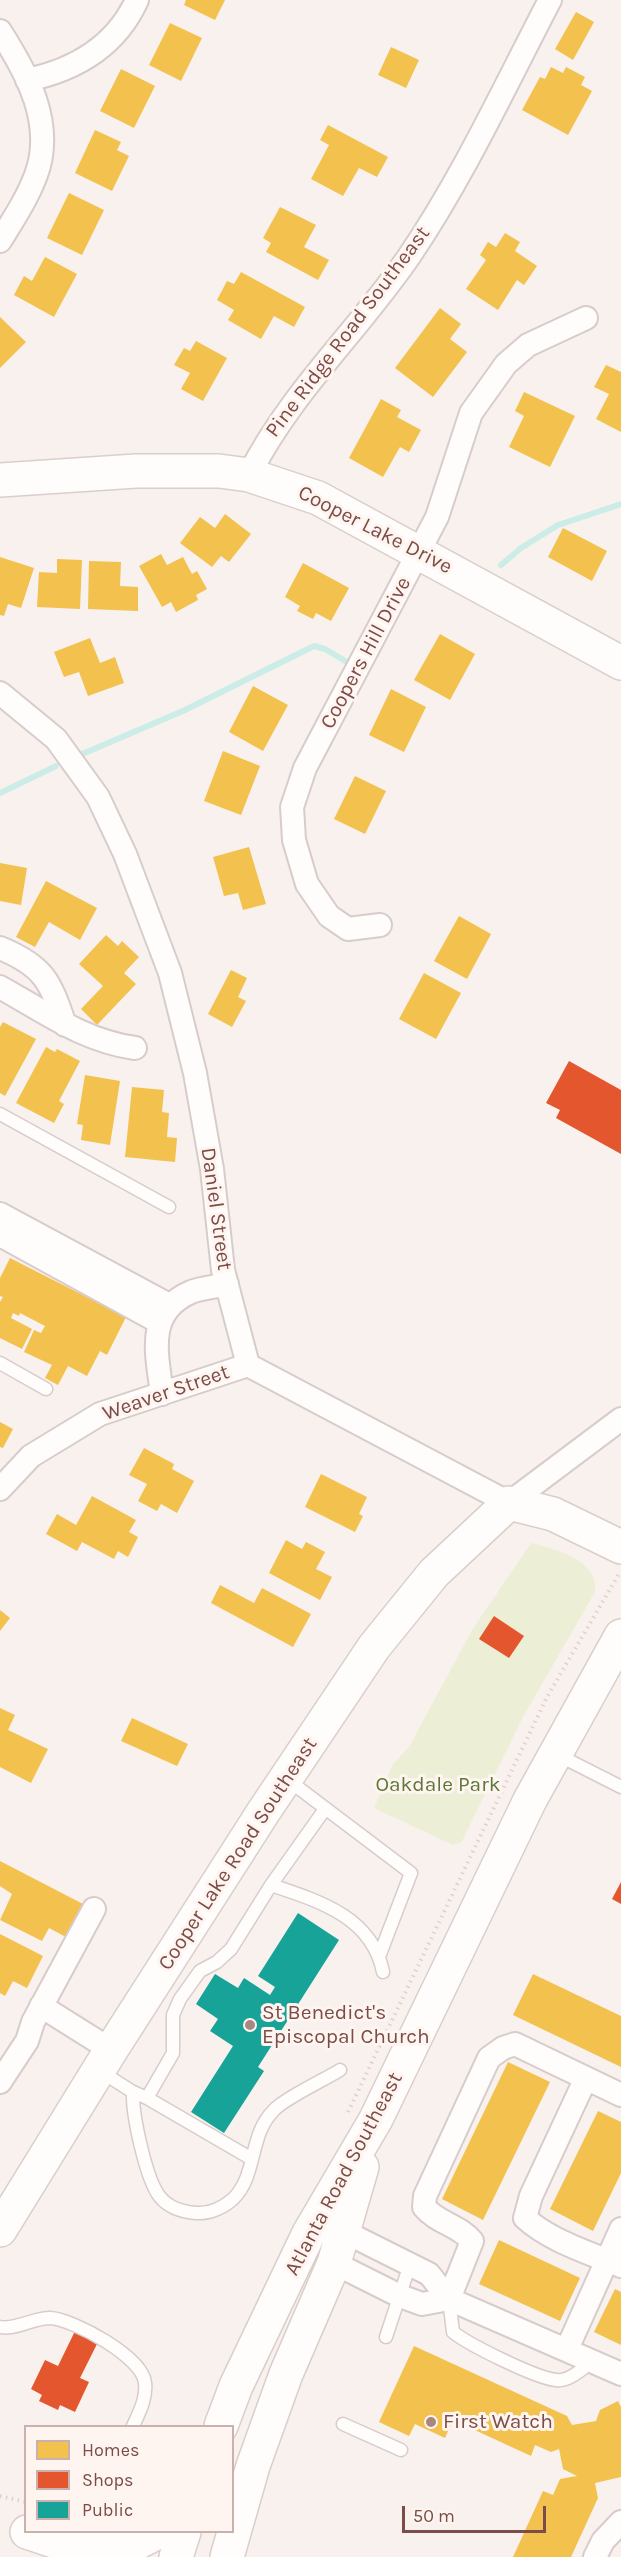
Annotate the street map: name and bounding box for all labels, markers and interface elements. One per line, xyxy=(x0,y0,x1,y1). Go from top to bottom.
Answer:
street label: Pine Ridge Road Southeast xyxy=(260,222,436,442)
street label: Cooper Lake Drive xyxy=(294,480,456,580)
street label: Coopers Hill Drive xyxy=(315,573,417,733)
street label: Daniel Street xyxy=(195,1146,237,1272)
street label: Weaver Street xyxy=(99,1360,233,1426)
street label: Cooper Lake Road Southeast xyxy=(153,1733,323,1975)
park label: Oakdale Park xyxy=(375,1772,501,1798)
place label: St Benedict's Episcopal Church xyxy=(262,2000,430,2050)
marker: St Benedict's Episcopal Church xyxy=(243,2018,257,2032)
street label: Atlanta Road Southeast xyxy=(280,2068,408,2280)
place label: First Watch xyxy=(443,2409,553,2435)
marker: First Watch xyxy=(424,2415,438,2429)
legend xyxy=(24,2425,234,2533)
text: Homes xyxy=(82,2439,139,2461)
text: Shops xyxy=(82,2469,134,2491)
scale bar xyxy=(405,2494,549,2532)
text: Public xyxy=(82,2499,133,2521)
text: 50 m xyxy=(413,2505,455,2527)

